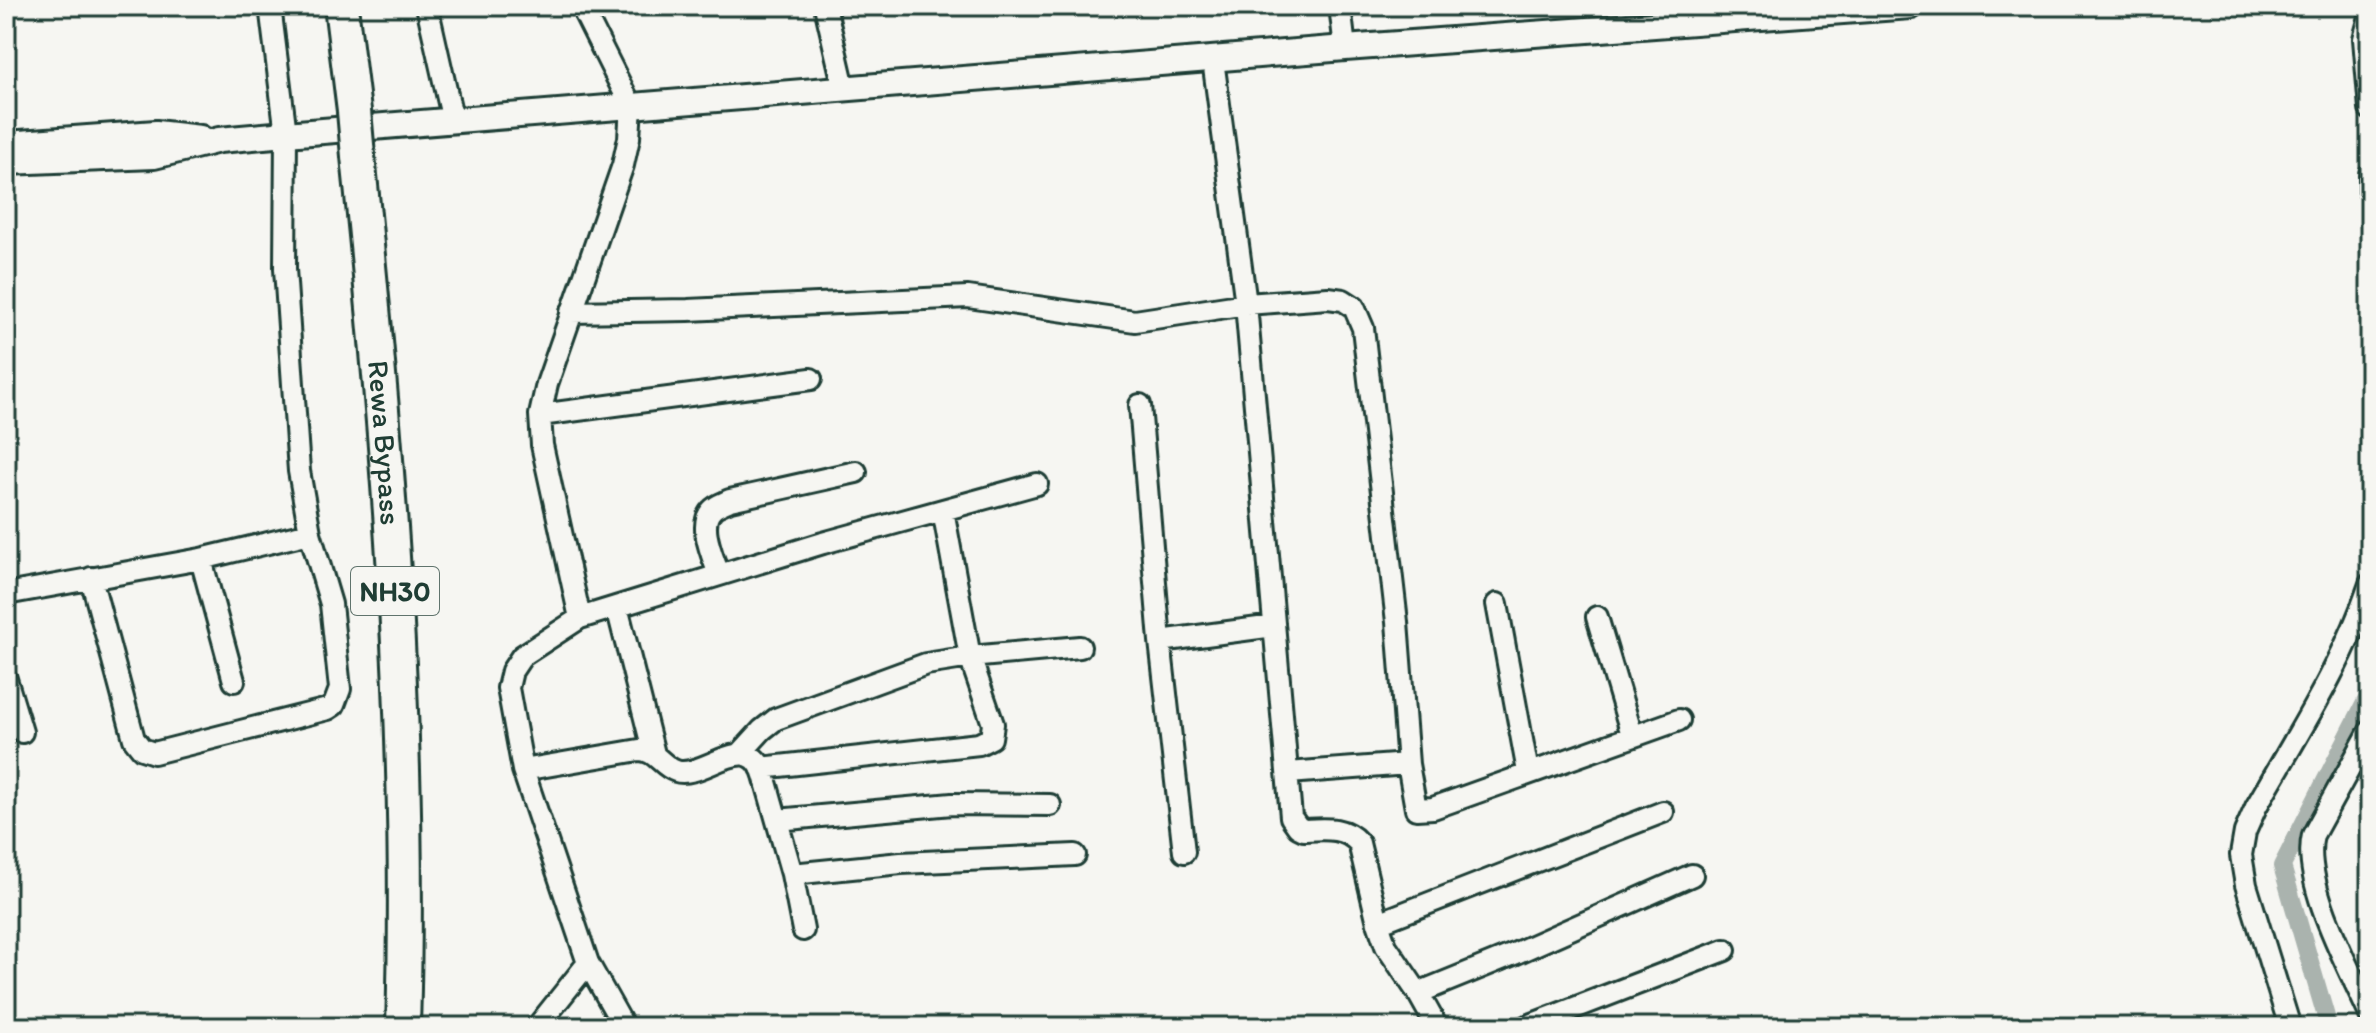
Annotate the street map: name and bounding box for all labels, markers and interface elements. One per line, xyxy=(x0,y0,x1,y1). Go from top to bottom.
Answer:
street label: Rewa Bypass xyxy=(360,359,410,526)
road number: NH30 xyxy=(351,567,439,615)

